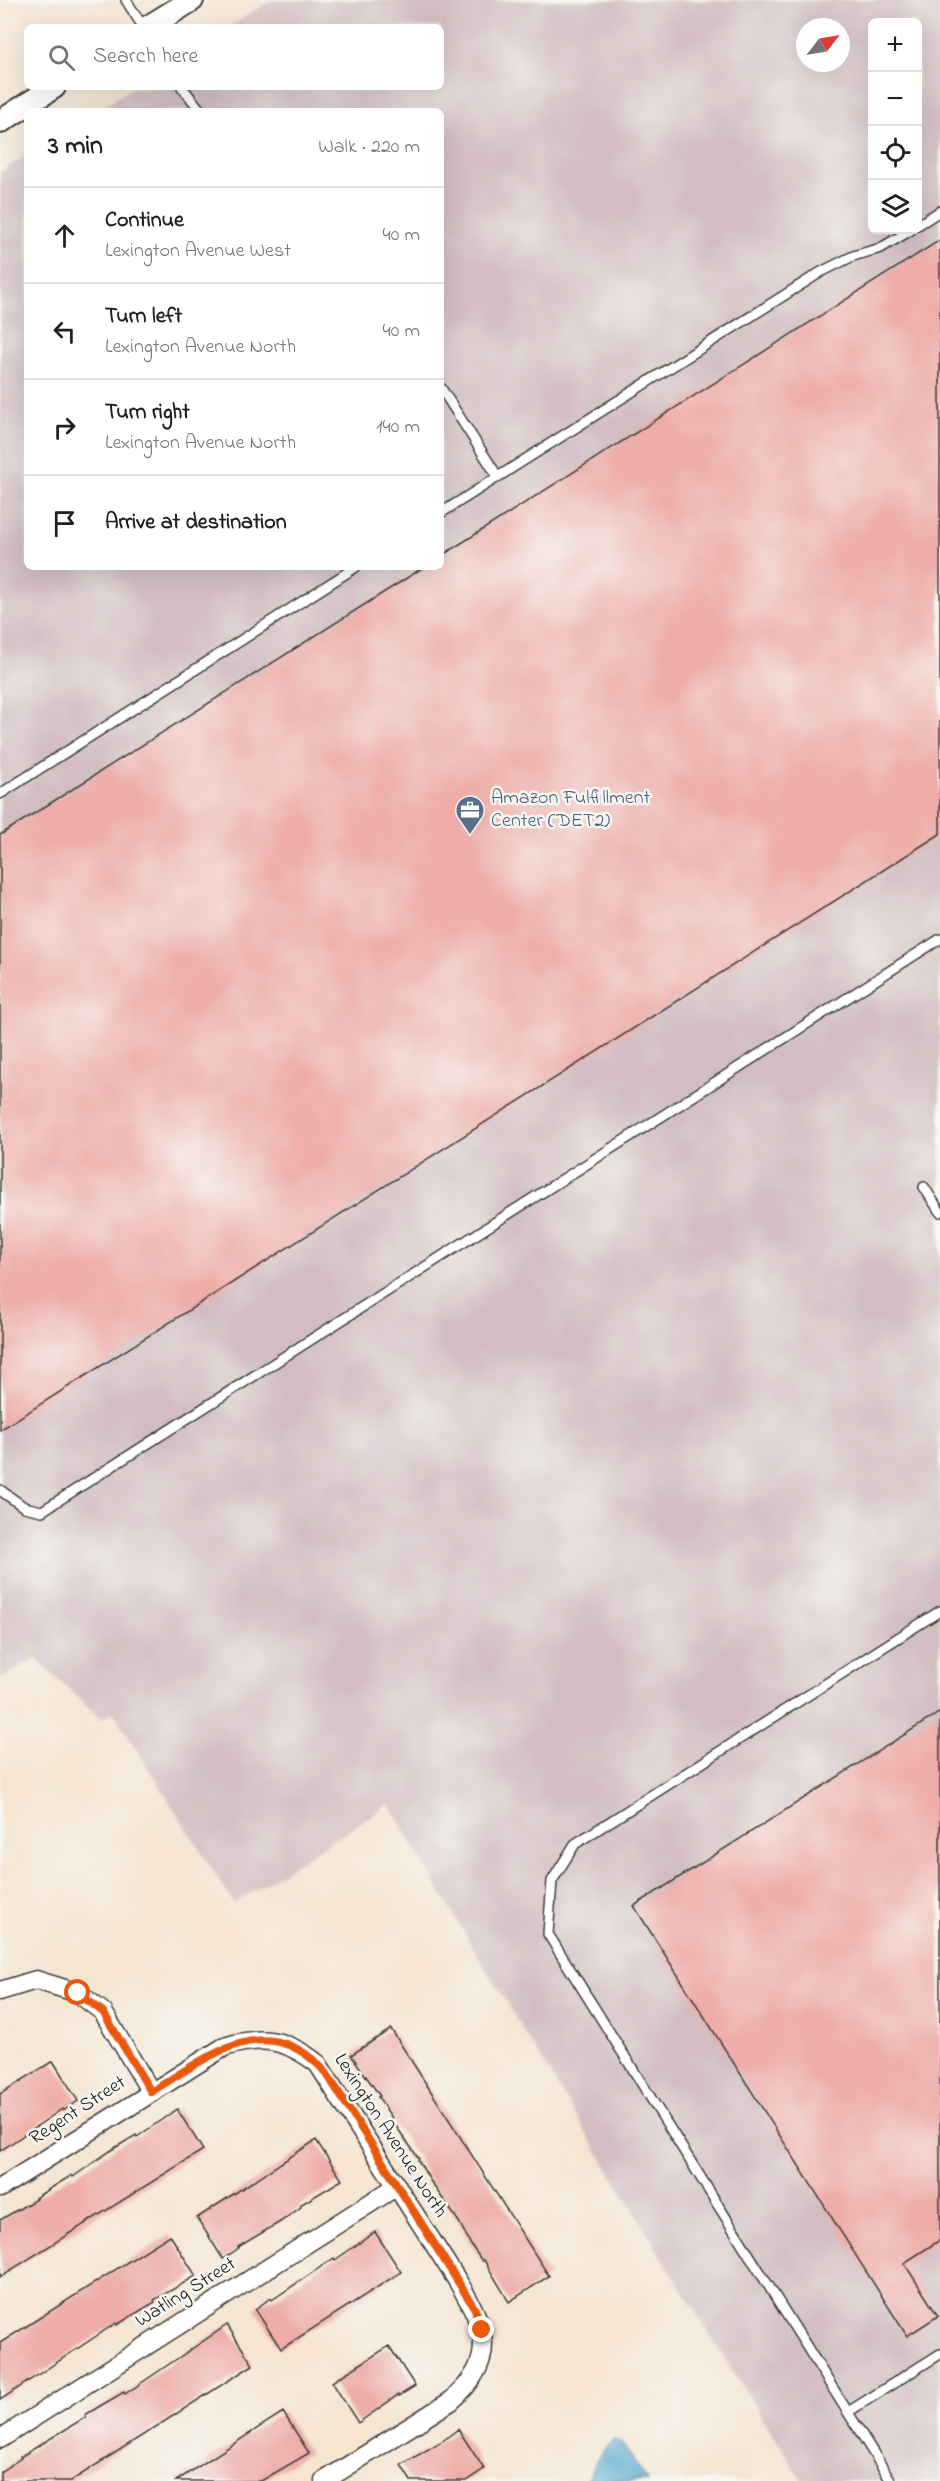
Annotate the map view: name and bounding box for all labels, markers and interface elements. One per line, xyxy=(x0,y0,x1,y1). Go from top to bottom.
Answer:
north arrow xyxy=(796,18,850,72)
map controls xyxy=(868,18,922,234)
button: + xyxy=(868,18,922,72)
search box xyxy=(24,24,444,90)
icon: search xyxy=(45,41,78,74)
text: Search here xyxy=(93,41,198,73)
button: − xyxy=(868,72,922,126)
button: locate xyxy=(868,126,922,180)
text: 3 min xyxy=(48,128,103,166)
text: Walk · 220 m xyxy=(318,133,420,162)
button: layers xyxy=(868,180,922,234)
text: Continue xyxy=(105,205,184,237)
icon: ahead xyxy=(48,219,81,252)
text: 40 m xyxy=(383,221,420,250)
text: Lexington Avenue West xyxy=(105,237,291,266)
text: Turn left xyxy=(105,301,182,333)
icon: left xyxy=(48,315,81,348)
text: 40 m xyxy=(383,317,420,346)
text: Lexington Avenue North xyxy=(105,333,296,362)
text: Turn right xyxy=(105,397,190,429)
icon: right xyxy=(48,411,81,444)
text: 140 m xyxy=(376,413,420,442)
text: Lexington Avenue North xyxy=(105,429,296,458)
icon: arrive xyxy=(48,507,81,540)
text: Arrive at destination xyxy=(105,507,287,539)
place label: Amazon Fulfillment Center (DET2) xyxy=(491,784,651,836)
office icon: Amazon Fulfillment Center (DET2) xyxy=(454,794,486,836)
route start xyxy=(64,1979,90,2005)
street label: Lexington Avenue North xyxy=(325,2048,454,2224)
street label: Regent Street xyxy=(24,2069,133,2154)
street label: Watling Street xyxy=(130,2250,243,2336)
route end xyxy=(468,2316,494,2342)

